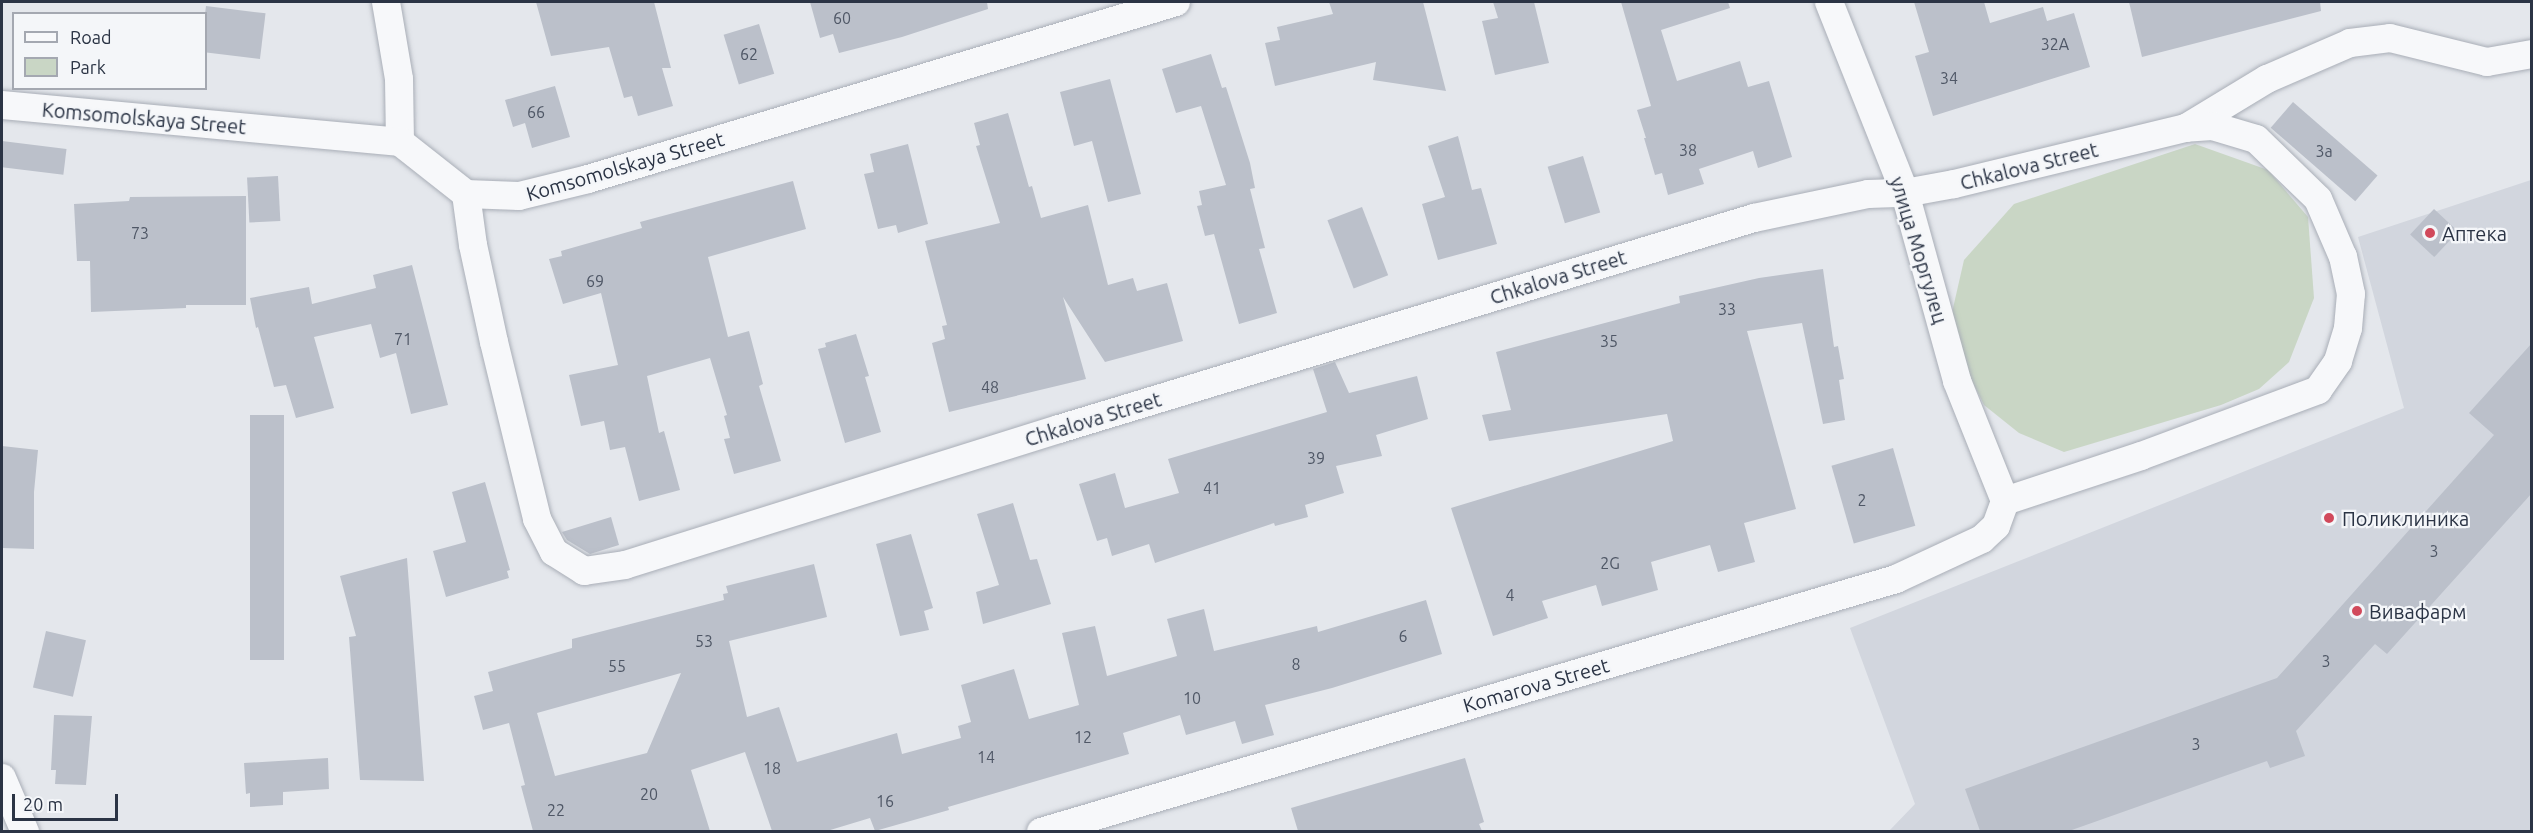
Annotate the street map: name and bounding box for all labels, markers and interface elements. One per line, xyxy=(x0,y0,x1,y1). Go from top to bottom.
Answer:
house number: 60 xyxy=(833,8,851,28)
legend xyxy=(12,12,207,90)
text: Road xyxy=(70,27,112,47)
house number: 32A xyxy=(2041,34,2069,54)
house number: 62 xyxy=(740,44,758,64)
text: Park xyxy=(70,57,106,77)
house number: 34 xyxy=(1940,68,1958,88)
street label: Komsomolskaya Street xyxy=(41,97,247,139)
house number: 66 xyxy=(527,102,545,122)
street label: Komsomolskaya Street xyxy=(523,126,727,206)
street label: Chkalova Street xyxy=(1958,137,2100,195)
house number: 38 xyxy=(1679,140,1697,160)
house number: 3а xyxy=(2315,141,2333,161)
street label: улица Моргулец xyxy=(1885,174,1953,326)
place label: Аптека xyxy=(2442,221,2507,245)
house number: 73 xyxy=(131,223,149,243)
marker: Аптека xyxy=(2423,226,2437,240)
street label: Chkalova Street xyxy=(1487,245,1629,309)
house number: 69 xyxy=(586,271,604,291)
house number: 33 xyxy=(1718,299,1736,319)
house number: 71 xyxy=(394,329,412,349)
house number: 35 xyxy=(1600,331,1618,351)
house number: 48 xyxy=(981,377,999,397)
street label: Chkalova Street xyxy=(1022,387,1164,451)
house number: 39 xyxy=(1307,448,1325,468)
house number: 41 xyxy=(1203,478,1221,498)
house number: 2 xyxy=(1857,490,1867,510)
place label: Поликлиника xyxy=(2342,506,2469,530)
marker: Поликлиника xyxy=(2320,509,2338,527)
house number: 3 xyxy=(2429,541,2439,561)
house number: 2G xyxy=(1600,553,1620,573)
house number: 4 xyxy=(1505,585,1515,605)
place label: Вивафарм xyxy=(2369,599,2467,623)
marker: Вивафарм xyxy=(2350,604,2364,618)
house number: 6 xyxy=(1398,626,1408,646)
house number: 53 xyxy=(695,631,713,651)
house number: 3 xyxy=(2321,651,2331,671)
street label: Komarova Street xyxy=(1460,653,1612,717)
house number: 8 xyxy=(1291,654,1301,674)
house number: 55 xyxy=(608,656,626,676)
house number: 10 xyxy=(1183,688,1201,708)
house number: 12 xyxy=(1074,727,1092,747)
house number: 3 xyxy=(2191,734,2201,754)
house number: 14 xyxy=(977,747,995,767)
house number: 18 xyxy=(763,758,781,778)
scale bar xyxy=(15,782,122,820)
house number: 20 xyxy=(640,784,658,804)
house number: 16 xyxy=(876,791,894,811)
text: 20 m xyxy=(23,794,63,814)
house number: 22 xyxy=(547,800,565,820)

